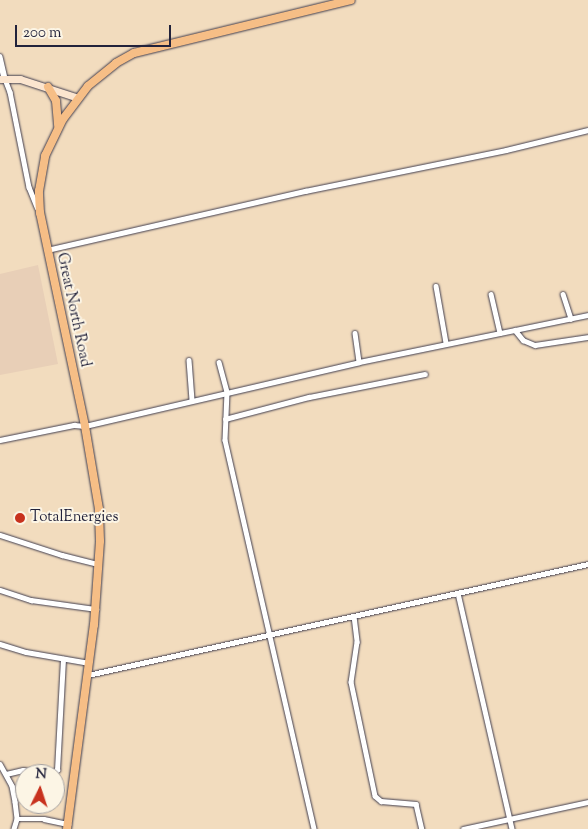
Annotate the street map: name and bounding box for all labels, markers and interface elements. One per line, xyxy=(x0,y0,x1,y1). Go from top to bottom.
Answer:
scale bar xyxy=(18,15,174,47)
text: 200 m xyxy=(23,23,62,44)
street label: Great North Road xyxy=(52,251,94,369)
place label: TotalEnergies xyxy=(30,509,118,527)
marker: TotalEnergies xyxy=(14,512,26,524)
north arrow xyxy=(15,764,65,814)
text: N xyxy=(35,765,47,785)

